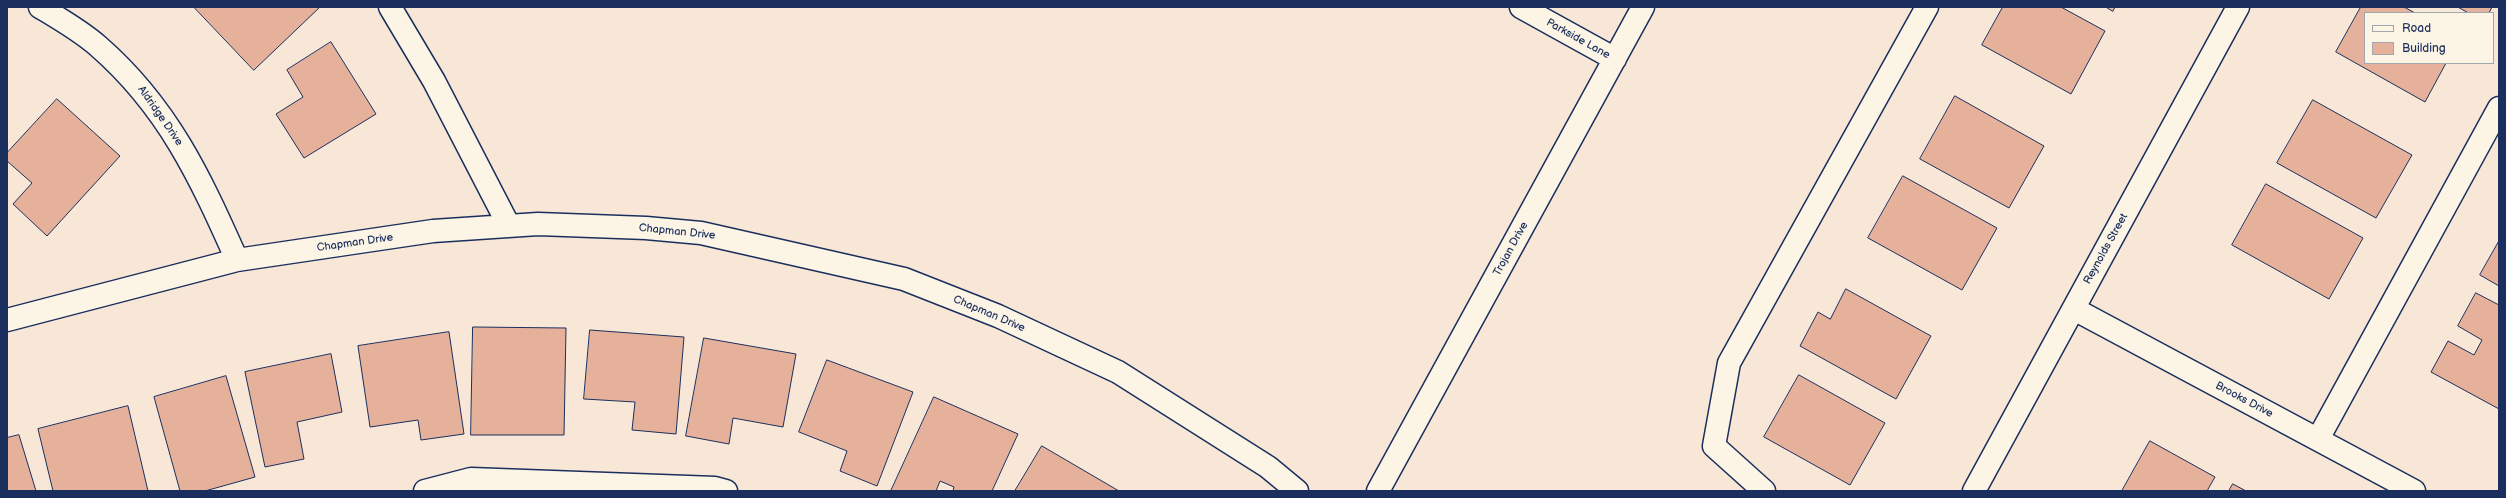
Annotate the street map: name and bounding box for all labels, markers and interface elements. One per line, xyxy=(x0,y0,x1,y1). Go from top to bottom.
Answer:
legend xyxy=(2364,12,2494,64)
street label: Parkside Lane xyxy=(1544,16,1612,62)
text: Road xyxy=(2402,21,2431,36)
text: Building xyxy=(2402,41,2446,56)
street label: Aldridge Drive xyxy=(135,84,185,148)
street label: Reynolds Street xyxy=(2081,211,2131,287)
street label: Trojan Drive xyxy=(1491,220,1531,278)
street label: Chapman Drive xyxy=(638,221,716,243)
street label: Chapman Drive xyxy=(316,231,394,255)
street label: Chapman Drive xyxy=(951,293,1027,335)
street label: Brooks Drive xyxy=(2213,379,2275,421)

